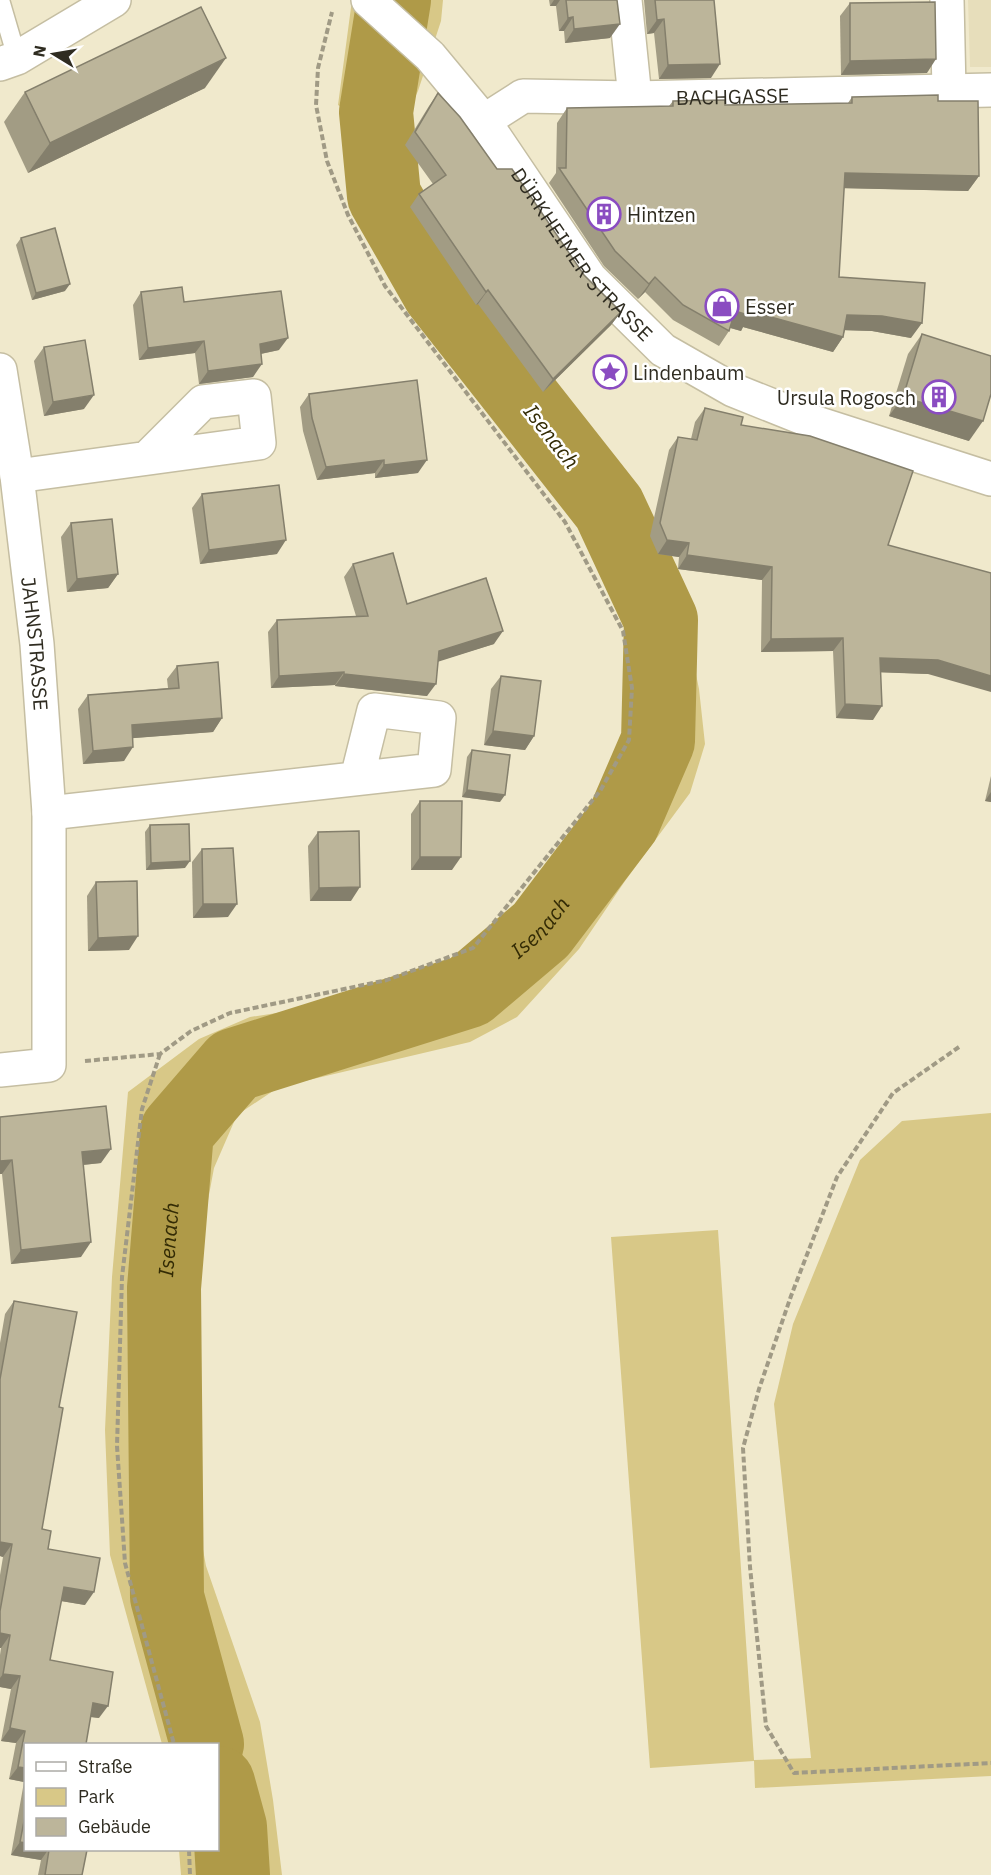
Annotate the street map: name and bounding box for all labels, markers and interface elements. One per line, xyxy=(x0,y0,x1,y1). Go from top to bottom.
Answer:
north arrow xyxy=(24,24,84,84)
text: N xyxy=(28,44,50,59)
street label: BACHGASSE xyxy=(676,81,790,111)
street label: DÜRKHEIMER STRASSE xyxy=(506,162,659,347)
building icon: Hintzen xyxy=(586,196,622,232)
place label: Hintzen xyxy=(627,201,696,228)
shop icon: Esser xyxy=(704,288,740,324)
place label: Esser xyxy=(745,293,794,320)
place icon: Lindenbaum xyxy=(592,354,628,390)
place label: Lindenbaum xyxy=(633,359,744,386)
building icon: Ursula Rogosch xyxy=(921,379,957,415)
place label: Ursula Rogosch xyxy=(777,384,916,411)
water label: Isenach xyxy=(518,398,586,474)
street label: JAHNSTRASSE xyxy=(16,575,55,711)
water label: Isenach xyxy=(504,891,576,964)
water label: Isenach xyxy=(151,1201,185,1278)
legend xyxy=(24,1743,219,1851)
text: Straße xyxy=(78,1755,132,1778)
text: Park xyxy=(78,1785,115,1808)
text: Gebäude xyxy=(78,1815,151,1838)

